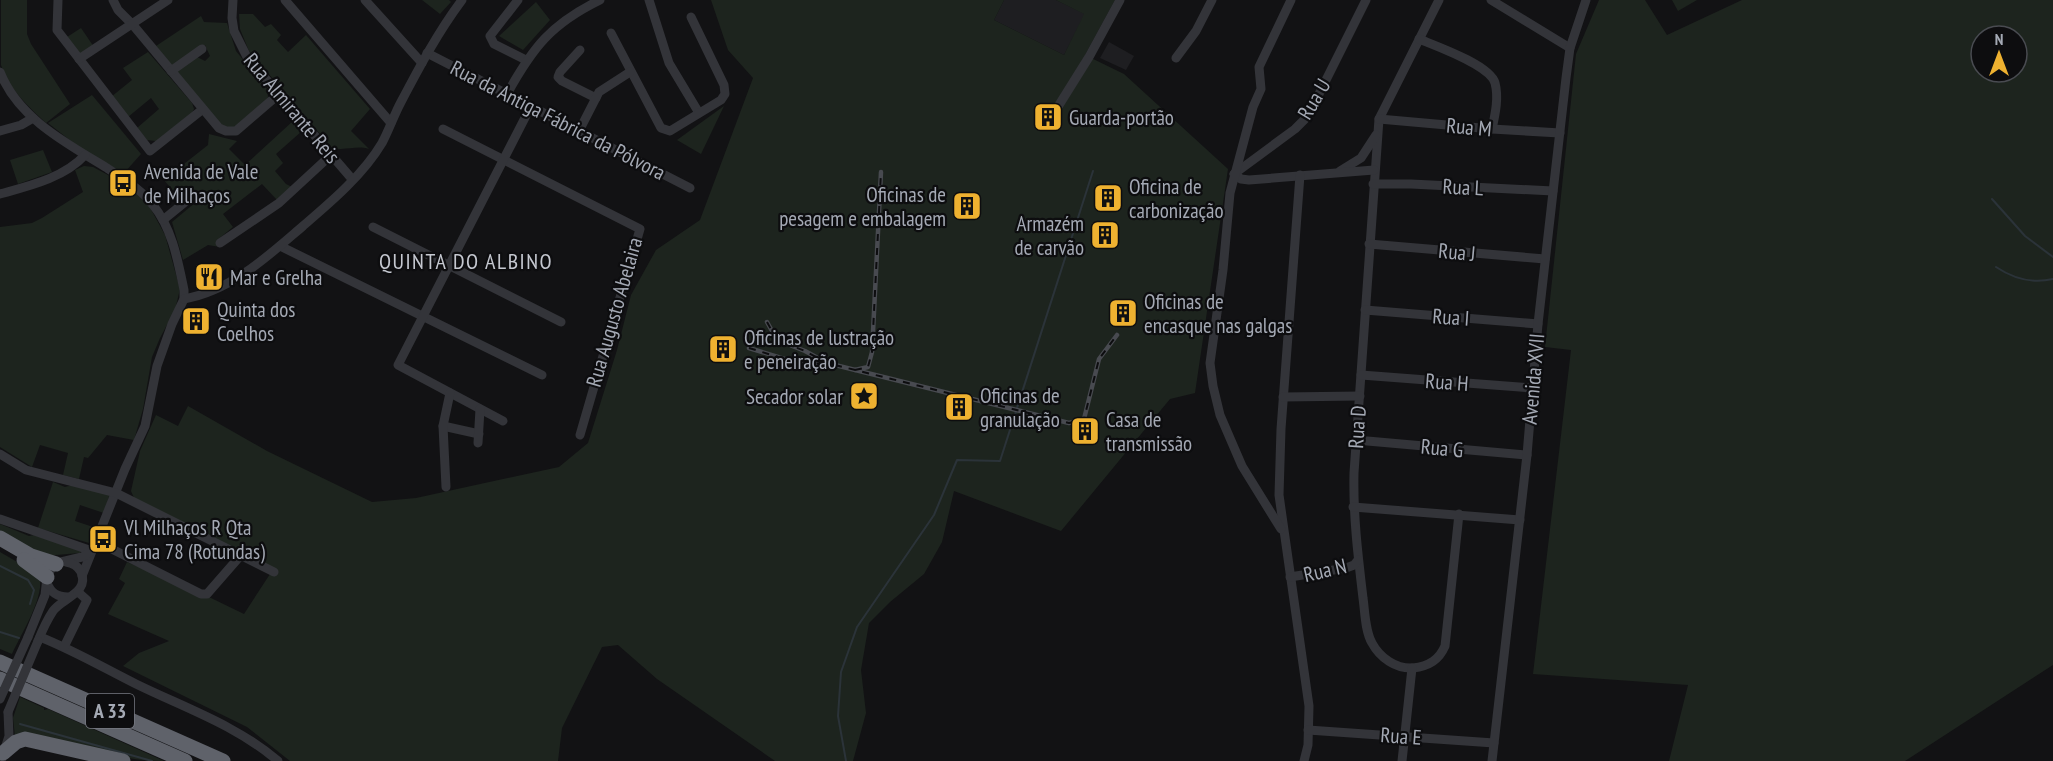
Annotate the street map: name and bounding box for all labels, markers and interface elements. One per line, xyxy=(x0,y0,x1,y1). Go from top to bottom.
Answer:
north arrow xyxy=(1969,24,2029,84)
text: N xyxy=(1995,29,2003,49)
street label: Rua Almirante Reis xyxy=(238,47,346,169)
street label: Rua da Antiga Fábrica da Pólvora xyxy=(446,54,670,186)
street label: Rua U xyxy=(1291,74,1337,124)
building icon: Guarda-portão xyxy=(1032,101,1064,133)
place label: Guarda-portão xyxy=(1069,104,1174,131)
street label: Rua M xyxy=(1445,112,1493,142)
place label: Avenida de Vale de Milhaços xyxy=(144,158,258,209)
bus stop icon: Avenida de Vale de Milhaços xyxy=(107,167,139,199)
street label: Rua L xyxy=(1442,172,1484,202)
place label: Oficina de carbonização xyxy=(1129,173,1224,224)
place label: Oficinas de pesagem e embalagem xyxy=(779,181,946,232)
building icon: Oficina de carbonização xyxy=(1092,182,1124,214)
building icon: Oficinas de pesagem e embalagem xyxy=(951,190,983,222)
place label: Armazém de carvão xyxy=(1015,210,1084,261)
building icon: Armazém de carvão xyxy=(1089,219,1121,251)
street label: Rua Augusto Abelaira xyxy=(580,234,648,390)
street label: Rua J xyxy=(1437,237,1477,267)
district label: QUINTA DO ALBINO xyxy=(379,247,553,275)
restaurant icon: Mar e Grelha xyxy=(193,261,225,293)
place label: Mar e Grelha xyxy=(230,264,322,291)
place label: Oficinas de encasque nas galgas xyxy=(1144,288,1292,339)
place label: Quinta dos Coelhos xyxy=(217,296,295,347)
building icon: Oficinas de encasque nas galgas xyxy=(1107,297,1139,329)
street label: Rua I xyxy=(1432,302,1470,332)
building icon: Quinta dos Coelhos xyxy=(180,305,212,337)
place label: Oficinas de lustração e peneiração xyxy=(744,324,894,375)
street label: Avenida XVII xyxy=(1516,332,1550,426)
building icon: Oficinas de lustração e peneiração xyxy=(707,333,739,365)
street label: Rua H xyxy=(1424,367,1470,397)
place icon: Secador solar xyxy=(848,380,880,412)
place label: Oficinas de granulação xyxy=(980,382,1060,433)
place label: Secador solar xyxy=(746,383,843,410)
building icon: Oficinas de granulação xyxy=(943,391,975,423)
street label: Rua D xyxy=(1342,405,1372,449)
place label: Casa de transmissão xyxy=(1106,406,1192,457)
building icon: Casa de transmissão xyxy=(1069,415,1101,447)
street label: Rua G xyxy=(1420,433,1464,463)
place label: Vl Milhaços R Qta Cima 78 (Rotundas) xyxy=(123,514,265,565)
bus stop icon: Vl Milhaços R Qta Cima 78 (Rotundas) xyxy=(87,523,119,555)
street label: Rua N xyxy=(1301,552,1349,588)
road number: A 33 xyxy=(86,694,134,728)
street label: Rua E xyxy=(1380,721,1422,751)

